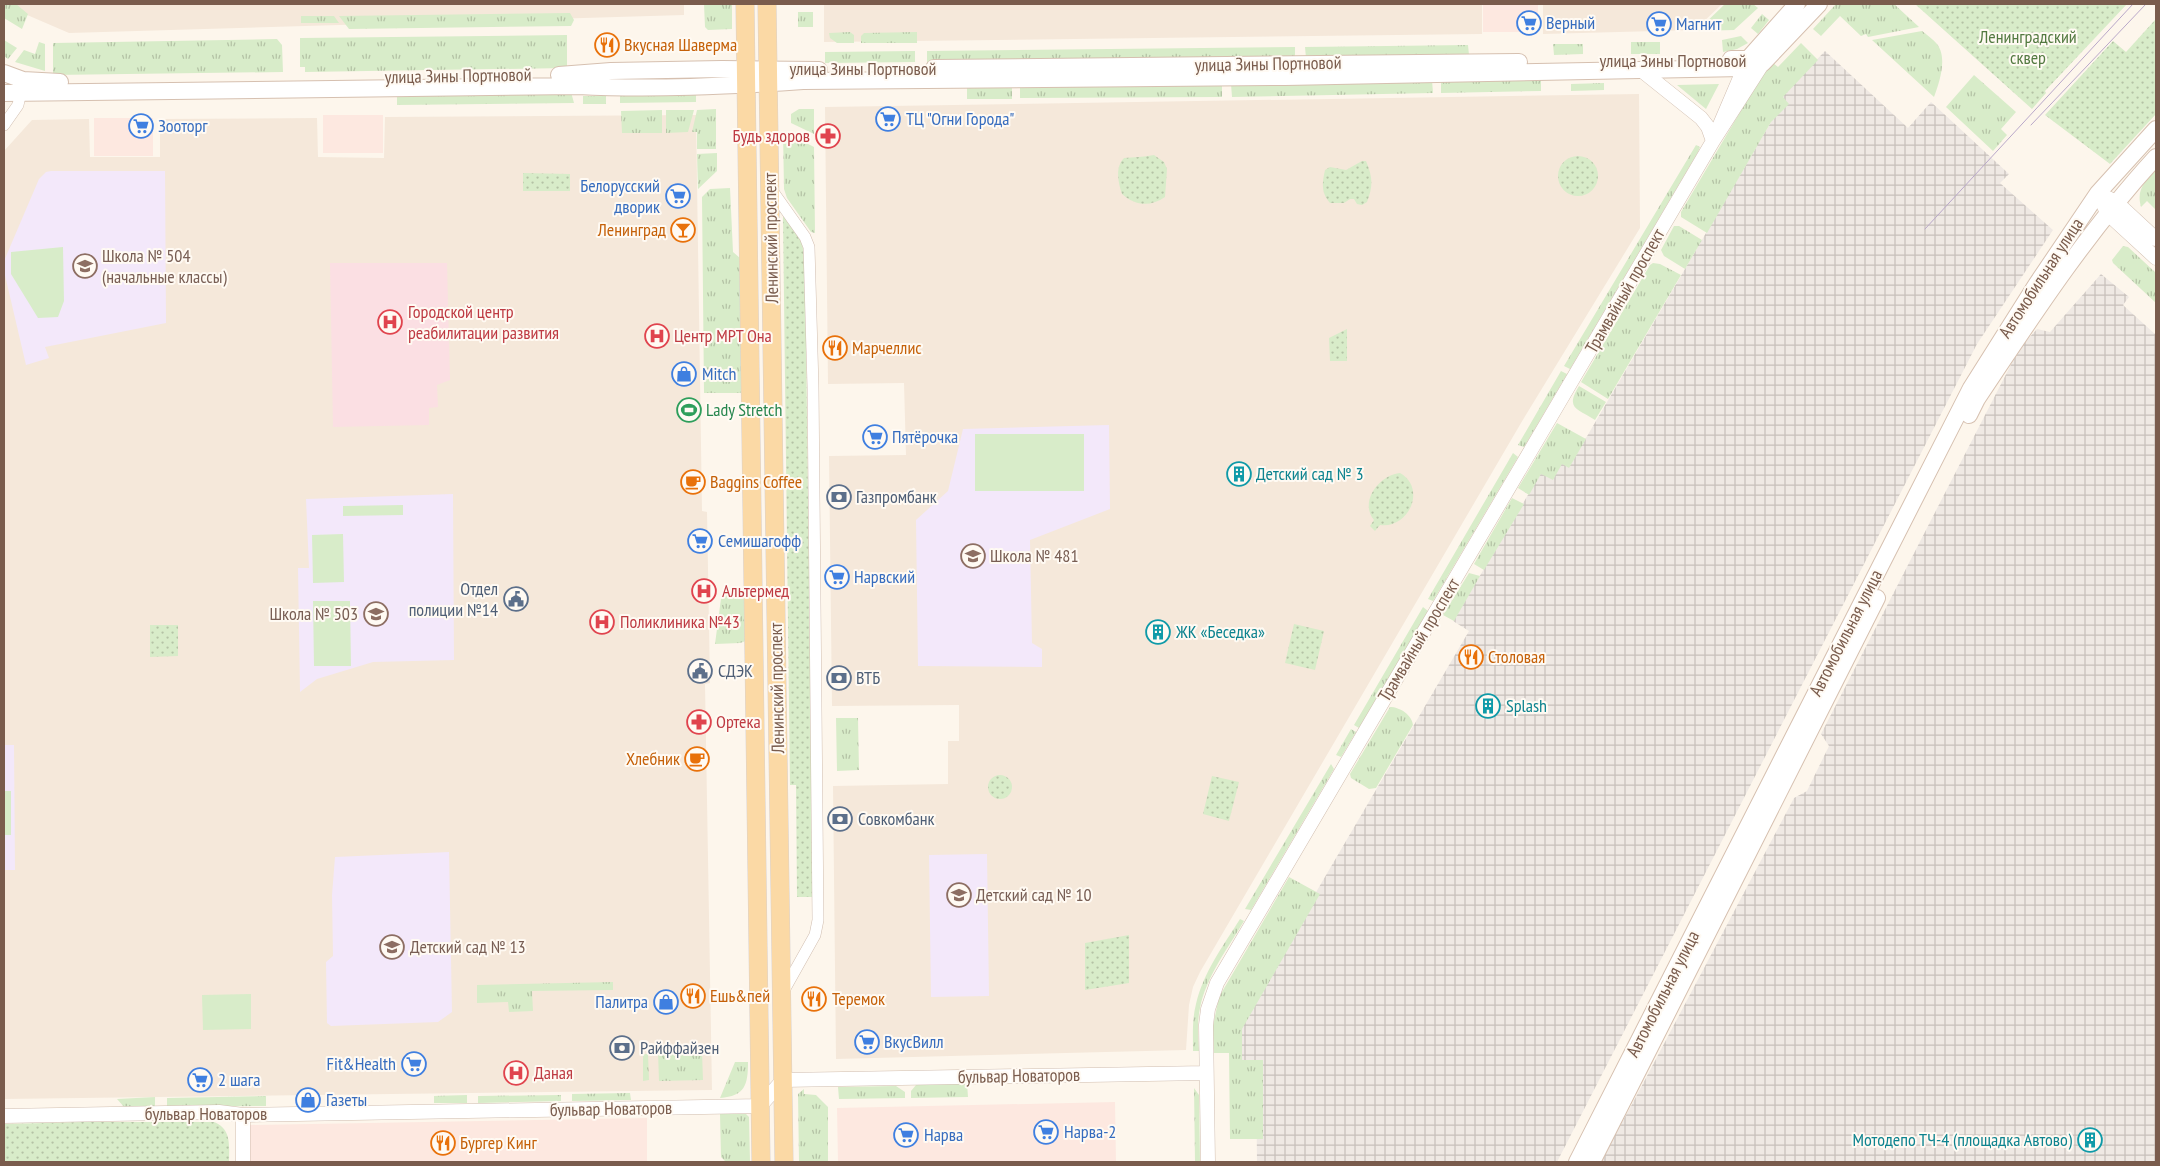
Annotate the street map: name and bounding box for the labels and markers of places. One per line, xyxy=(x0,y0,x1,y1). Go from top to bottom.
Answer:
supermarket icon: Верный xyxy=(1516,10,1542,36)
place label: Верный xyxy=(1546,11,1595,34)
supermarket icon: Магнит xyxy=(1646,11,1672,37)
place label: Магнит xyxy=(1676,12,1722,35)
restaurant icon: Вкусная Шаверма xyxy=(594,32,620,58)
place label: Вкусная Шаверма xyxy=(624,33,737,56)
supermarket icon: ТЦ "Огни Города" xyxy=(875,106,901,132)
place label: ТЦ "Огни Города" xyxy=(906,107,1015,130)
supermarket icon: Зооторг xyxy=(128,113,154,139)
place label: Зооторг xyxy=(158,114,208,137)
pharmacy icon: Будь здоров xyxy=(815,123,841,149)
place label: Будь здоров xyxy=(733,124,810,147)
place label: Белорусский дворик xyxy=(580,174,660,218)
supermarket icon: Белорусский дворик xyxy=(665,183,691,209)
bar icon: Ленинград xyxy=(670,217,696,243)
place label: Ленинград xyxy=(597,218,666,241)
place label: Школа № 504 (начальные классы) xyxy=(102,244,227,288)
school or university icon: Школа № 504 (начальные классы) xyxy=(72,253,98,279)
place label: Городской центр реабилитации развития xyxy=(408,300,559,344)
hospital icon: Городской центр реабилитации развития xyxy=(377,309,403,335)
hospital icon: Центр МРТ Она xyxy=(644,323,670,349)
place label: Центр МРТ Она xyxy=(674,324,772,347)
restaurant icon: Марчеллис xyxy=(822,335,848,361)
place label: Марчеллис xyxy=(852,336,922,359)
shop icon: Mitch xyxy=(671,361,697,387)
place label: Mitch xyxy=(702,362,737,385)
sports icon: Lady Stretch xyxy=(676,397,702,423)
place label: Lady Stretch xyxy=(706,398,782,421)
supermarket icon: Пятёрочка xyxy=(862,424,888,450)
place label: Пятёрочка xyxy=(892,425,958,448)
building icon: Детский сад № 3 xyxy=(1226,461,1252,487)
place label: Детский сад № 3 xyxy=(1256,462,1364,485)
cafe icon: Baggins Coffee xyxy=(680,469,706,495)
place label: Baggins Coffee xyxy=(710,470,802,493)
bank icon: Газпромбанк xyxy=(826,484,852,510)
place label: Газпромбанк xyxy=(856,485,937,508)
supermarket icon: Семишагофф xyxy=(687,528,713,554)
place label: Семишагофф xyxy=(718,529,801,552)
school or university icon: Школа № 481 xyxy=(960,543,986,569)
place label: Школа № 481 xyxy=(990,544,1079,567)
supermarket icon: Нарвский xyxy=(824,564,850,590)
place label: Нарвский xyxy=(854,565,915,588)
place label: Отдел полиции №14 xyxy=(409,577,498,621)
hospital icon: Альтермед xyxy=(691,578,717,604)
place label: Альтермед xyxy=(722,579,789,602)
public building icon: Отдел полиции №14 xyxy=(503,586,529,612)
school or university icon: Школа № 503 xyxy=(363,601,389,627)
place label: Школа № 503 xyxy=(270,602,358,625)
hospital icon: Поликлиника №43 xyxy=(589,609,615,635)
place label: Поликлиника №43 xyxy=(620,610,740,633)
building icon: ЖК «Беседка» xyxy=(1145,619,1171,645)
place label: ЖК «Беседка» xyxy=(1175,620,1265,643)
restaurant icon: Столовая xyxy=(1458,644,1484,670)
place label: Столовая xyxy=(1488,645,1545,668)
public building icon: СДЭК xyxy=(687,658,713,684)
place label: СДЭК xyxy=(718,659,753,682)
bank icon: ВТБ xyxy=(826,665,852,691)
place label: ВТБ xyxy=(856,666,880,689)
building icon: Splash xyxy=(1475,693,1501,719)
place label: Splash xyxy=(1506,694,1547,717)
pharmacy icon: Ортека xyxy=(686,709,712,735)
place label: Ортека xyxy=(716,710,761,733)
cafe icon: Хлебник xyxy=(684,746,710,772)
place label: Хлебник xyxy=(626,747,680,770)
bank icon: Совкомбанк xyxy=(827,806,853,832)
place label: Совкомбанк xyxy=(858,807,935,830)
school or university icon: Детский сад № 10 xyxy=(946,882,972,908)
place label: Детский сад № 10 xyxy=(976,883,1092,906)
school or university icon: Детский сад № 13 xyxy=(379,934,405,960)
place label: Детский сад № 13 xyxy=(410,935,526,958)
restaurant icon: Ешь&пей xyxy=(680,983,706,1009)
place label: Ешь&пей xyxy=(710,984,770,1007)
restaurant icon: Теремок xyxy=(801,986,827,1012)
place label: Теремок xyxy=(832,987,885,1010)
shop icon: Палитра xyxy=(653,989,679,1015)
place label: Палитра xyxy=(595,990,648,1013)
supermarket icon: ВкусВилл xyxy=(854,1029,880,1055)
place label: ВкусВилл xyxy=(884,1030,944,1053)
bank icon: Райффайзен xyxy=(609,1035,635,1061)
place label: Райффайзен xyxy=(640,1036,719,1059)
supermarket icon: Fit&Health xyxy=(401,1051,427,1077)
place label: Fit&Health xyxy=(327,1052,396,1075)
hospital icon: Даная xyxy=(503,1060,529,1086)
place label: Даная xyxy=(534,1061,573,1084)
supermarket icon: 2 шага xyxy=(187,1067,213,1093)
place label: 2 шага xyxy=(218,1068,260,1091)
shop icon: Газеты xyxy=(295,1087,321,1113)
place label: Газеты xyxy=(326,1088,367,1111)
supermarket icon: Нарва-2 xyxy=(1033,1119,1059,1145)
place label: Нарва-2 xyxy=(1064,1120,1116,1143)
supermarket icon: Нарва xyxy=(893,1122,919,1148)
place label: Нарва xyxy=(924,1123,963,1146)
building icon: Мотодепо ТЧ-4 (площадка Автово) xyxy=(2077,1127,2103,1153)
place label: Мотодепо ТЧ-4 (площадка Автово) xyxy=(1853,1128,2073,1151)
restaurant icon: Бургер Кинг xyxy=(430,1130,456,1156)
place label: Бургер Кинг xyxy=(460,1131,537,1154)

